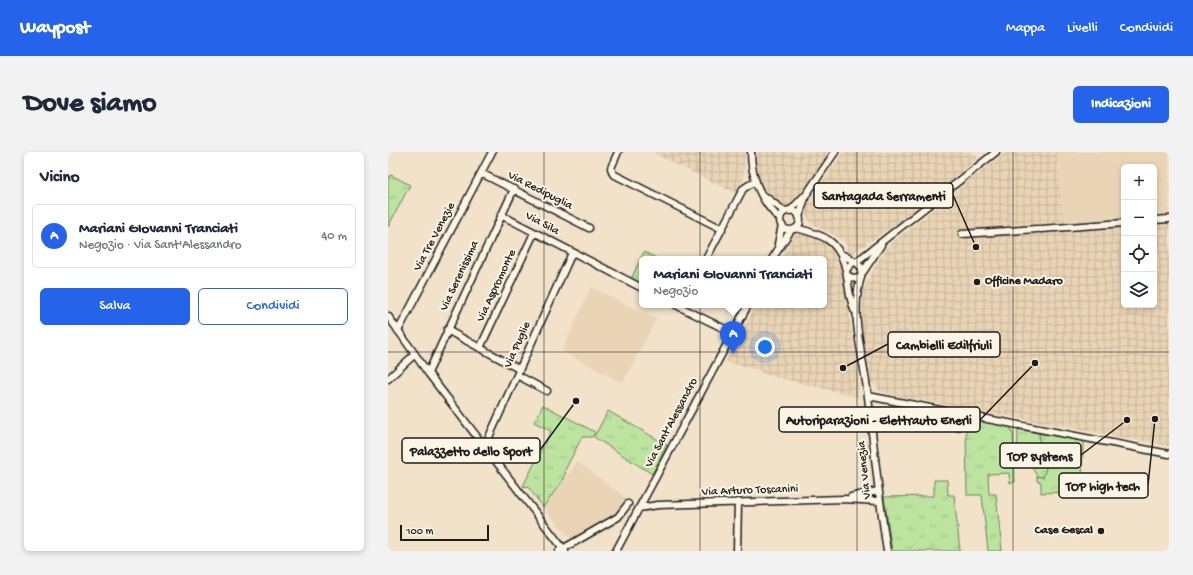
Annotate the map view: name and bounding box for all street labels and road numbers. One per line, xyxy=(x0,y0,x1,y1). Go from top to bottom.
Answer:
street label: Via Redipuglia xyxy=(504,168,575,214)
street label: Via Tre Venezie xyxy=(411,200,459,275)
street label: Via Sila xyxy=(522,209,562,239)
street label: Via Serenissima xyxy=(437,238,483,314)
street label: Via Aspromonte xyxy=(474,247,520,325)
street label: Via Puglie xyxy=(501,319,535,371)
street label: Via Sant'Alessandro xyxy=(642,376,701,471)
street label: Via Venezia xyxy=(855,440,875,501)
street label: Via Arturo Toscanini xyxy=(701,482,799,500)

